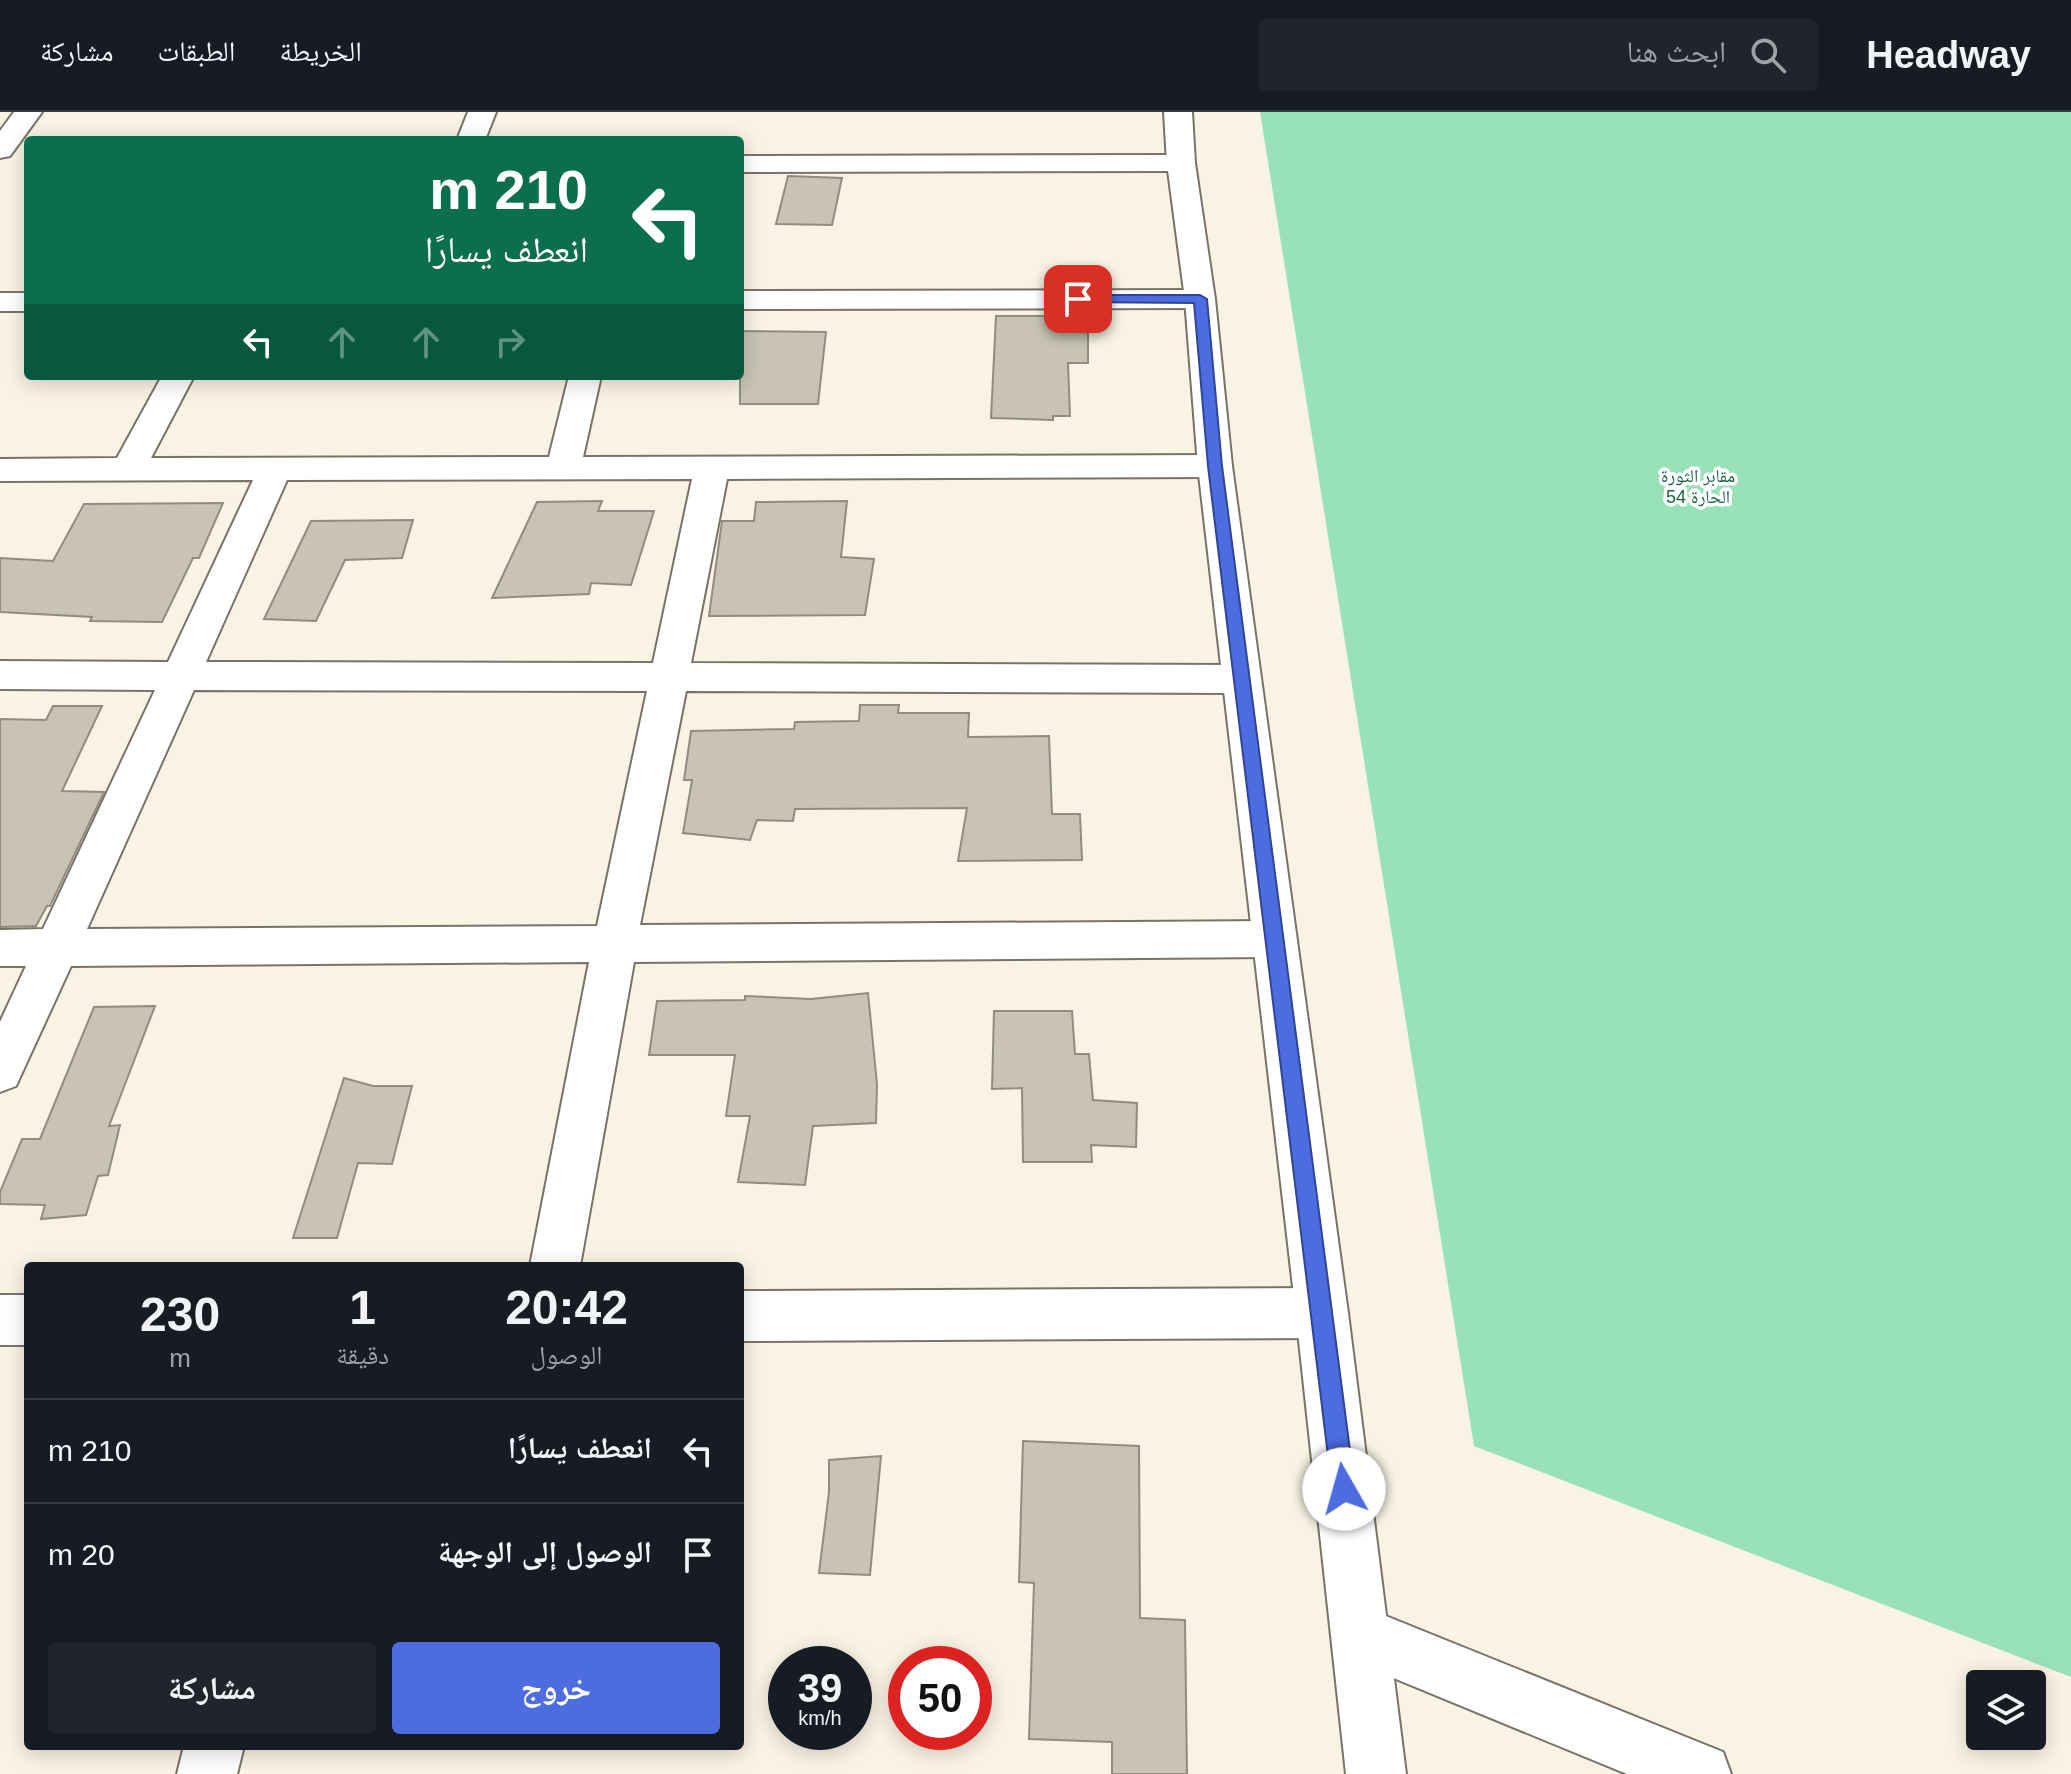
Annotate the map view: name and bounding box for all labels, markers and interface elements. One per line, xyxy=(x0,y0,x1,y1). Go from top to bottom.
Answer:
search box xyxy=(1258,19,1818,91)
icon: search xyxy=(1746,33,1790,77)
text: Headway xyxy=(1866,34,2031,76)
text: ابحث هنا xyxy=(1626,35,1726,68)
text: مشاركة xyxy=(40,36,114,67)
text: الطبقات xyxy=(158,36,235,67)
text: الخريطة xyxy=(279,36,362,67)
text: 210 m xyxy=(429,158,588,221)
icon: left xyxy=(616,168,720,272)
text: انعطف يسارًا xyxy=(425,229,588,270)
pin xyxy=(1044,265,1112,333)
icon: arrive xyxy=(1056,277,1100,321)
icon: left xyxy=(236,320,280,364)
icon: ahead xyxy=(320,320,364,364)
icon: ahead xyxy=(404,320,448,364)
icon: right xyxy=(488,320,532,364)
park label: مقابر الثورة الحارة 54 xyxy=(1661,466,1735,507)
text: 1 xyxy=(349,1281,376,1334)
text: 20:42 xyxy=(505,1281,628,1334)
text: 230 xyxy=(140,1288,220,1341)
text: دقيقة xyxy=(336,1340,389,1370)
text: الوصول xyxy=(531,1340,603,1370)
text: m xyxy=(169,1343,191,1373)
icon: left xyxy=(676,1429,720,1473)
text: انعطف يسارًا xyxy=(508,1431,652,1464)
text: 210 m xyxy=(48,1434,131,1467)
position arrow xyxy=(1302,1447,1386,1531)
icon: arrive xyxy=(676,1533,720,1577)
text: الوصول إلى الوجهة xyxy=(438,1535,652,1568)
text: 20 m xyxy=(48,1538,115,1571)
button: مشاركة xyxy=(48,1642,376,1734)
button: خروج xyxy=(392,1642,720,1734)
speed limit sign: 50 xyxy=(888,1646,992,1750)
text: 39 xyxy=(798,1666,842,1710)
map controls xyxy=(1966,1670,2046,1750)
button: layers xyxy=(1966,1670,2046,1750)
text: km/h xyxy=(798,1707,842,1729)

